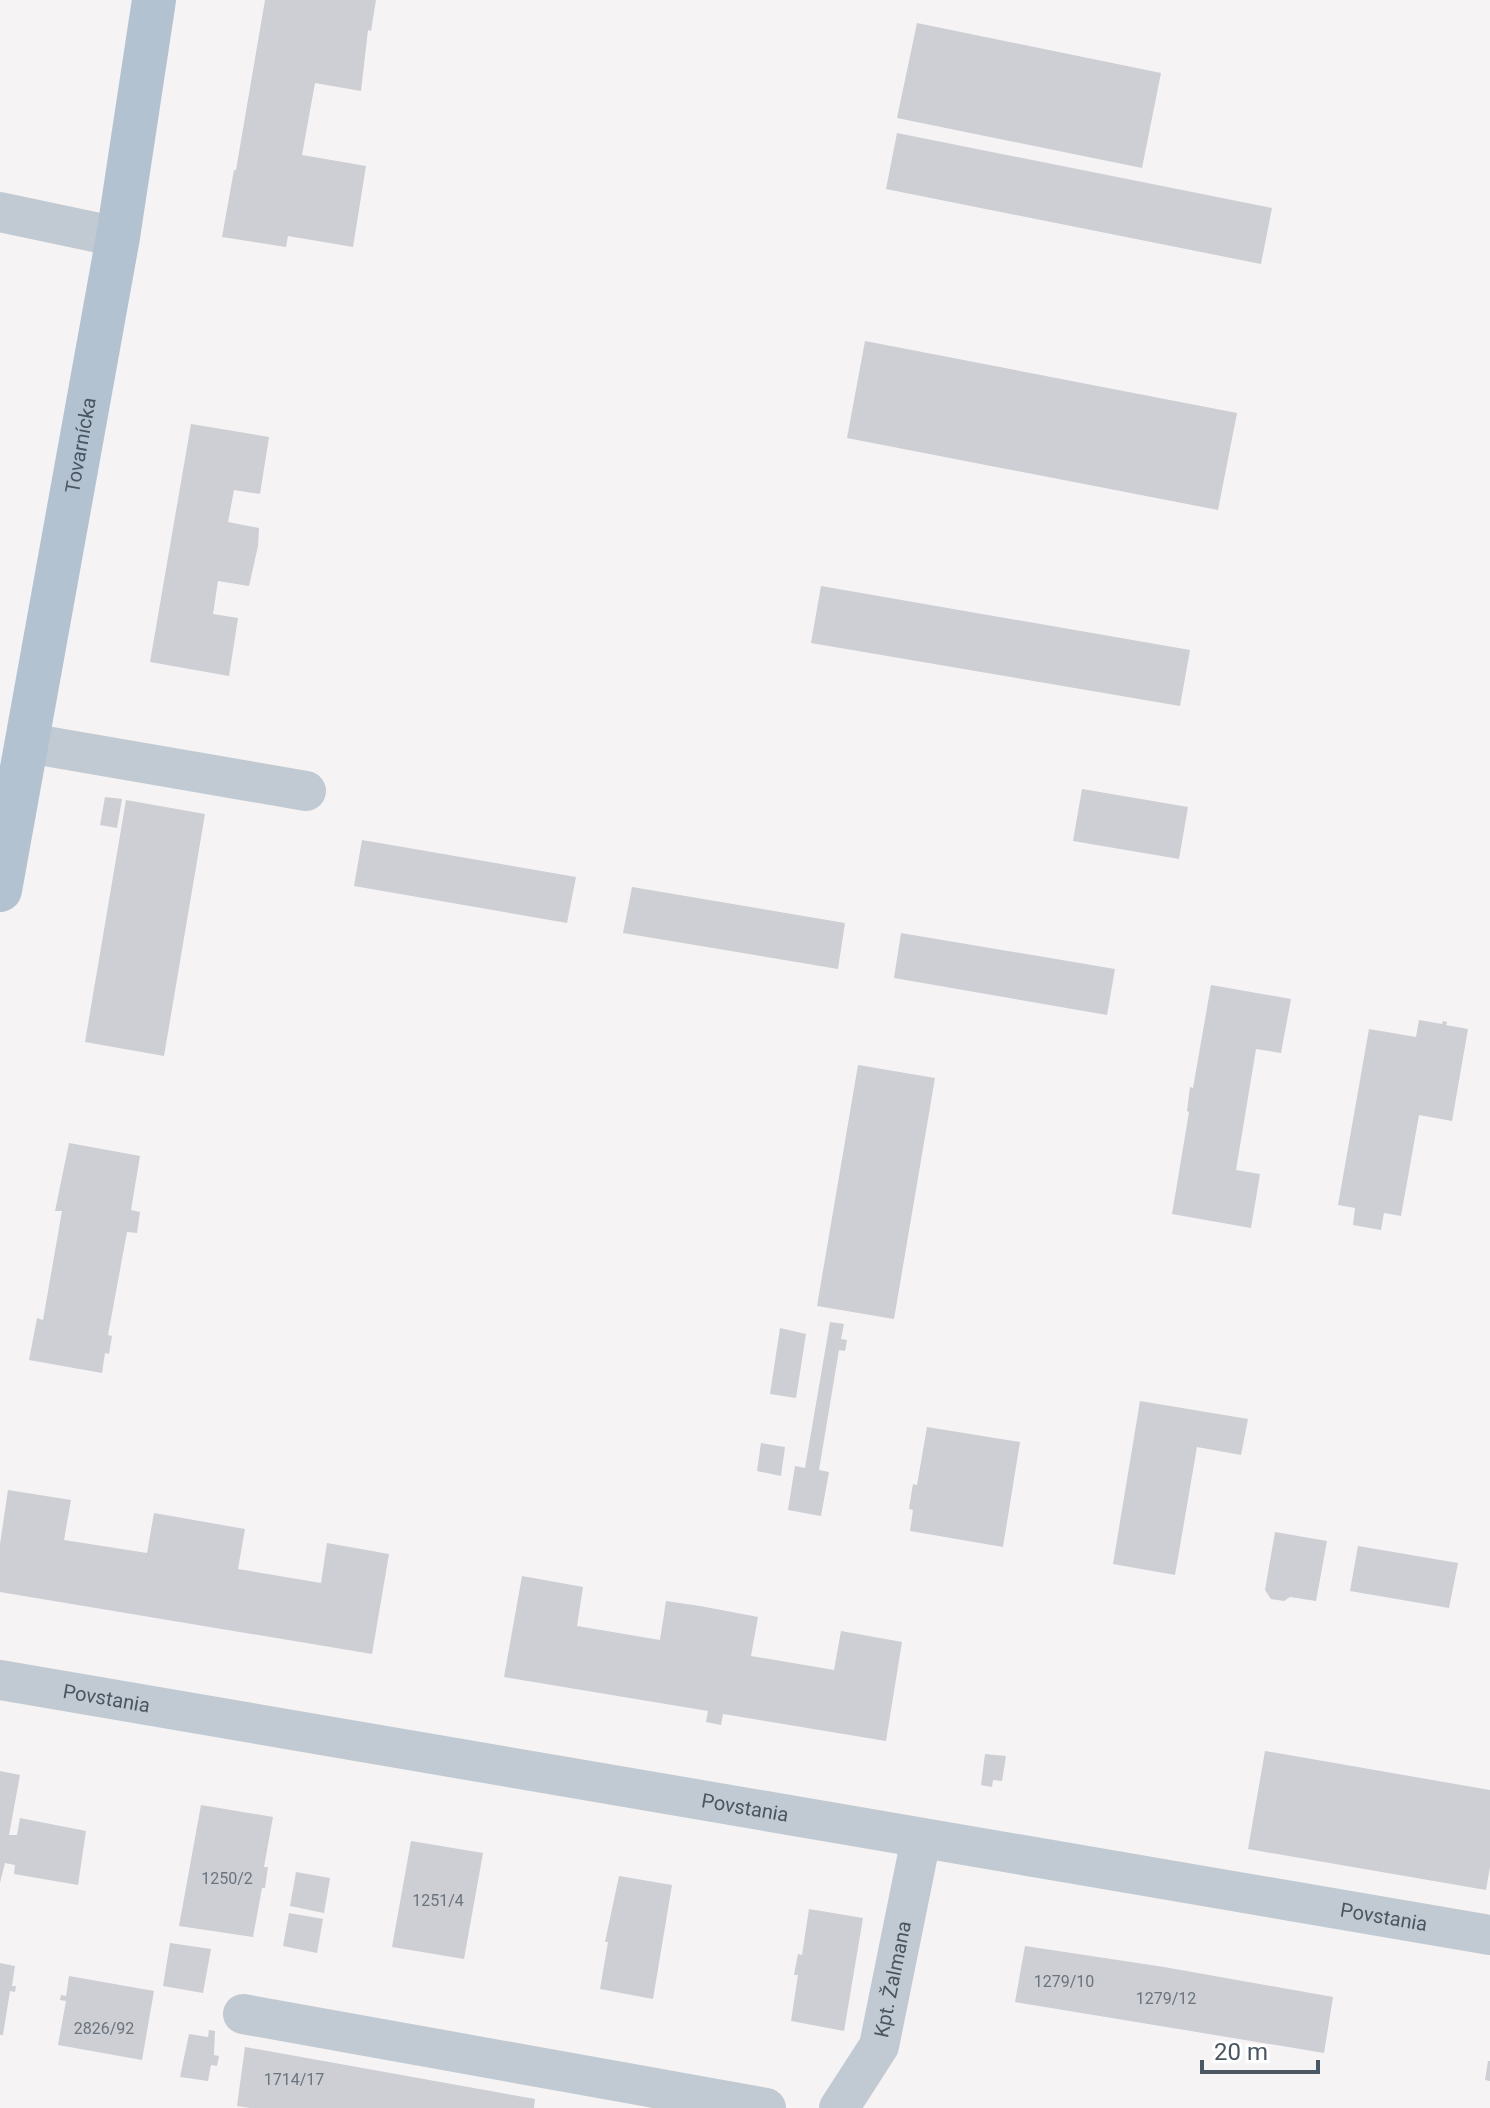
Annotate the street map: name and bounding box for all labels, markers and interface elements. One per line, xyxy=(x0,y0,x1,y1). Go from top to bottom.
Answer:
street label: Tovarnícka xyxy=(60,395,101,495)
street label: Povstania xyxy=(61,1679,152,1717)
street label: Povstania xyxy=(700,1788,791,1827)
house number: 1250/2 xyxy=(201,1869,253,1888)
house number: 1251/4 xyxy=(412,1891,464,1910)
street label: Povstania xyxy=(1338,1898,1429,1936)
street label: Kpt. Žalmana xyxy=(869,1919,916,2040)
house number: 1279/10 xyxy=(1034,1972,1094,1991)
house number: 1279/12 xyxy=(1136,1989,1196,2008)
house number: 2826/92 xyxy=(74,2019,134,2038)
scale bar xyxy=(1202,2024,1318,2074)
text: 20 m xyxy=(1214,2038,1268,2066)
house number: 1714/17 xyxy=(264,2070,324,2089)

